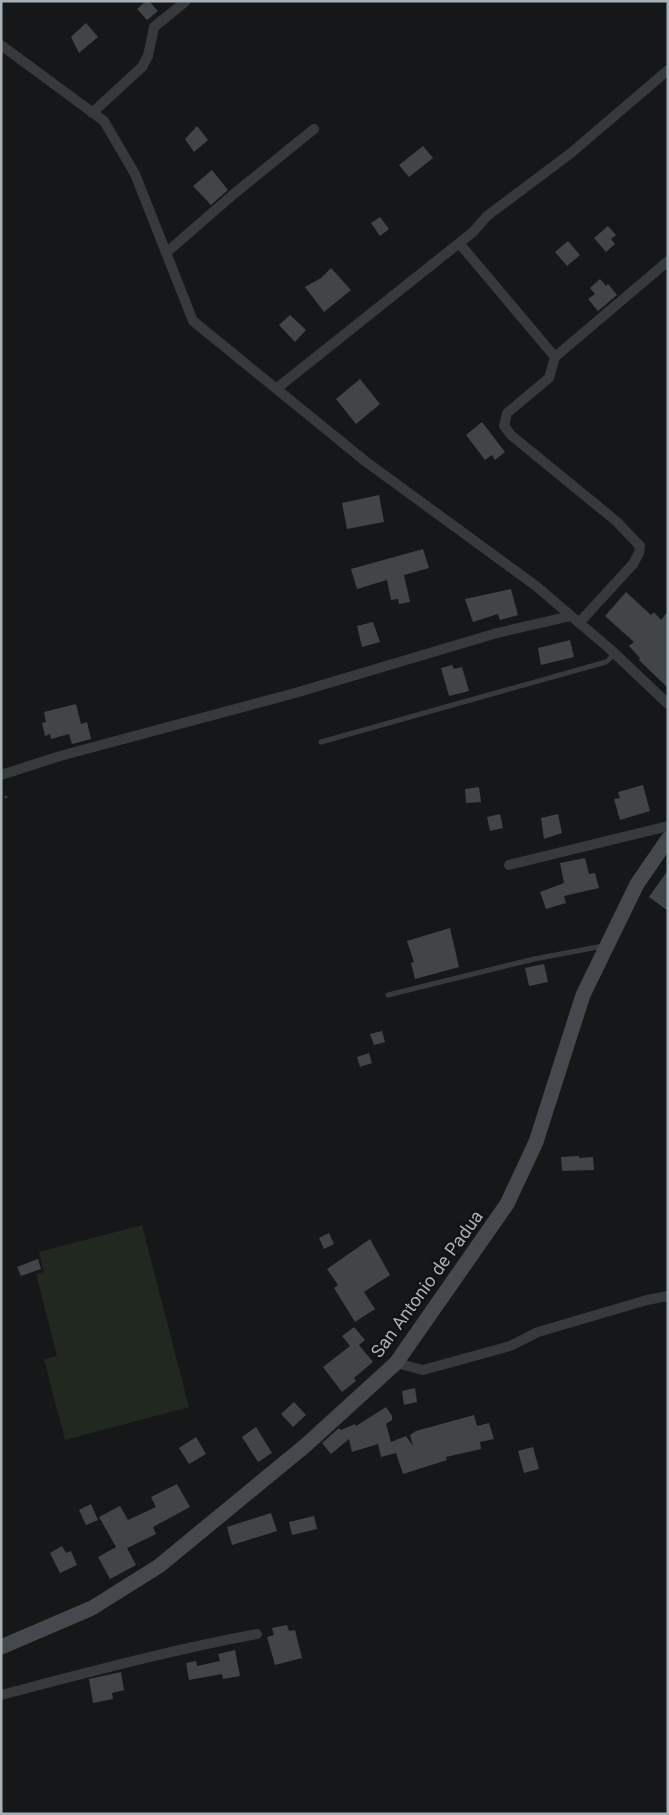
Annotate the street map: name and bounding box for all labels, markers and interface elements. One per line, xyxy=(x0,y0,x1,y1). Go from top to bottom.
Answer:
street label: San Antonio de Padua xyxy=(366,1206,487,1361)

